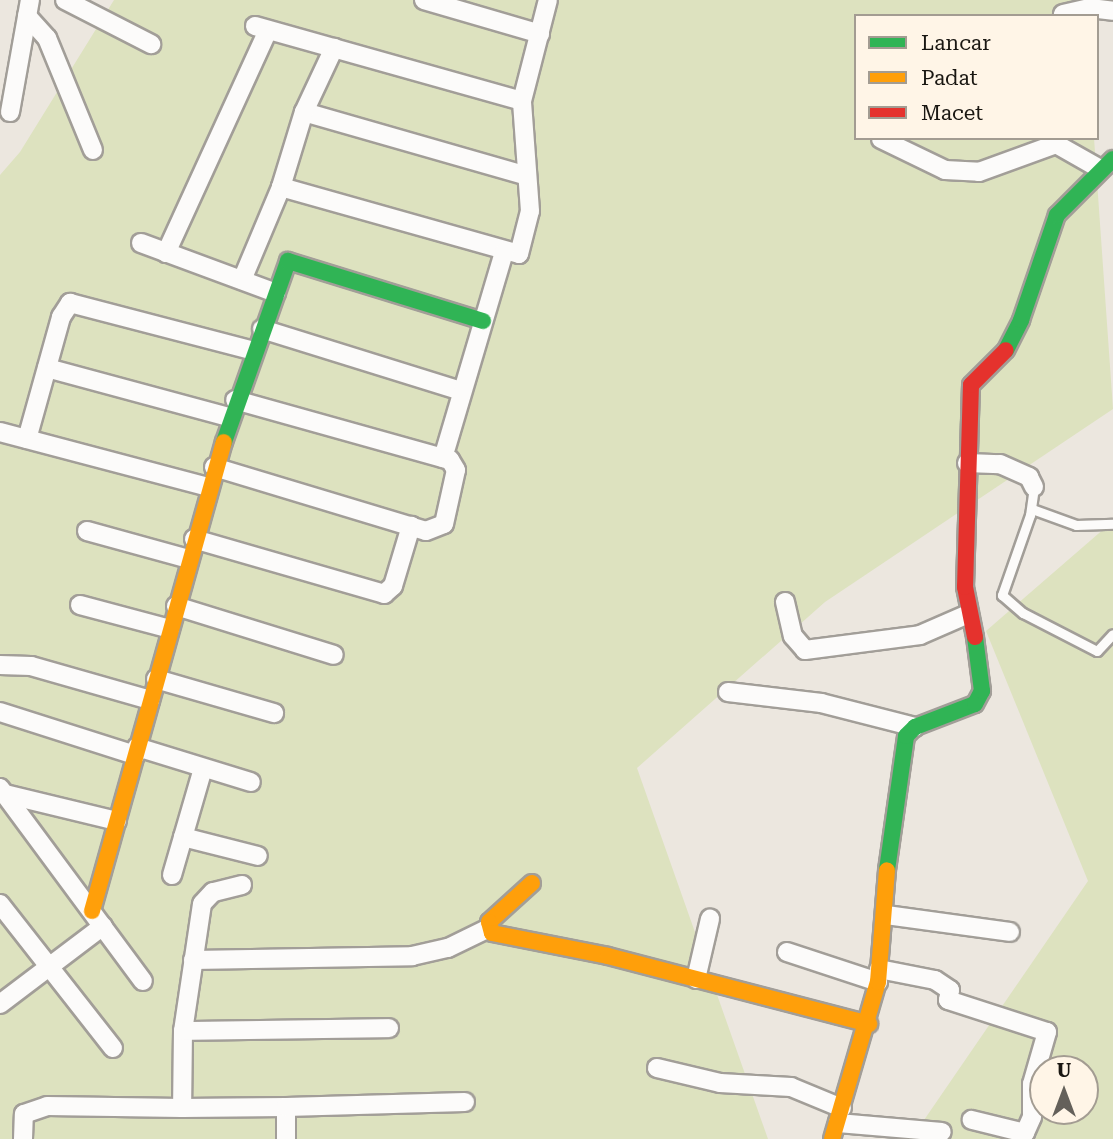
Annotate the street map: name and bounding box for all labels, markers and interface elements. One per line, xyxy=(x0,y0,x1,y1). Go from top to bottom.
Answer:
legend xyxy=(854,14,1099,140)
text: Lancar xyxy=(921,31,991,55)
text: Padat xyxy=(921,66,978,90)
text: Macet xyxy=(921,101,983,125)
north arrow xyxy=(1029,1055,1099,1125)
text: U xyxy=(1057,1059,1071,1082)

